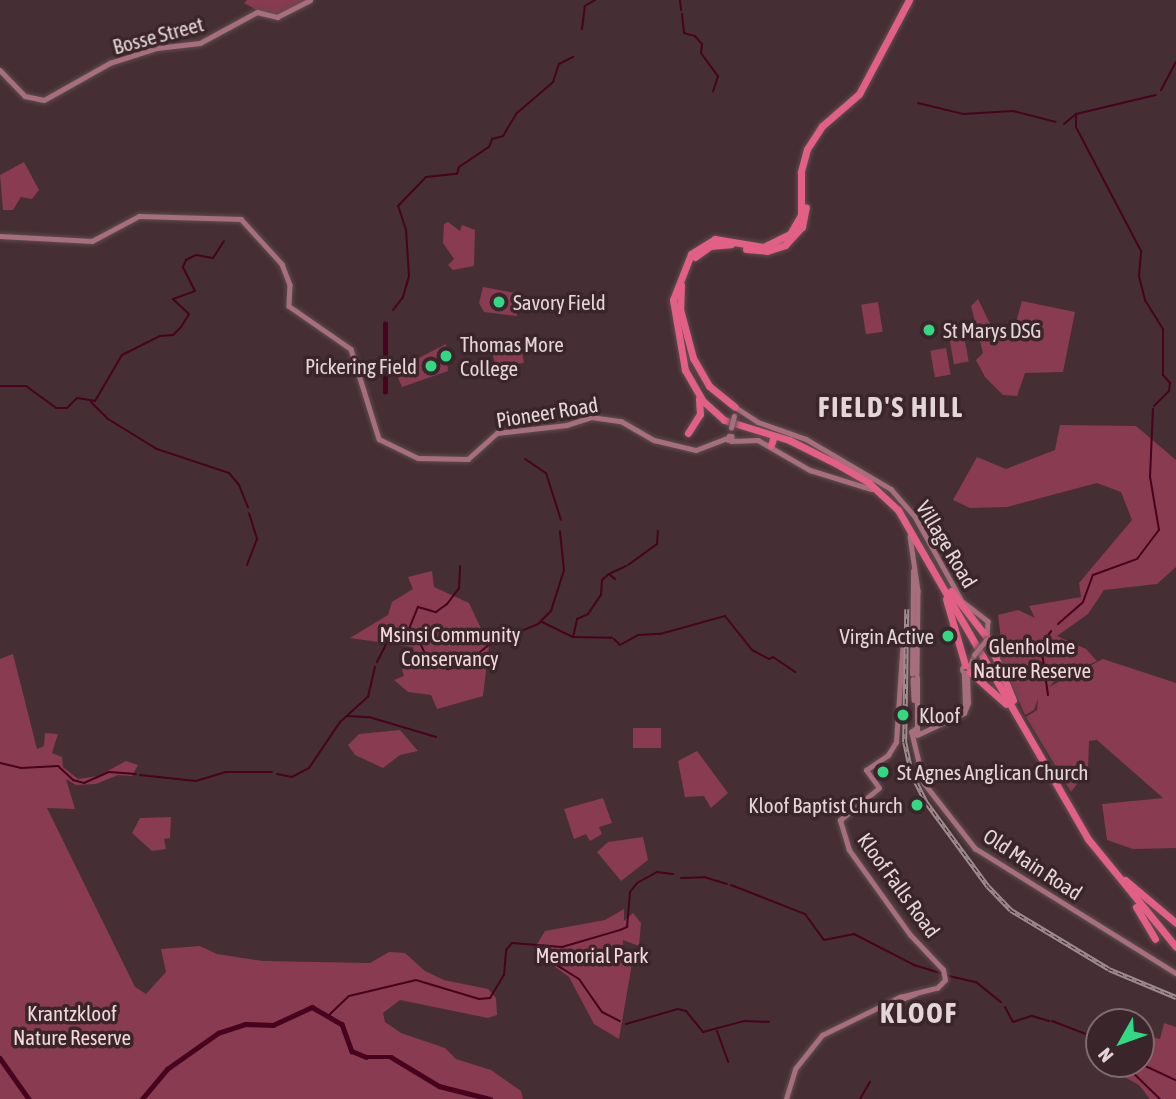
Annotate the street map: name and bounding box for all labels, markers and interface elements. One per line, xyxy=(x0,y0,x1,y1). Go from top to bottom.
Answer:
street label: Bosse Street xyxy=(110,11,206,59)
place label: Savory Field xyxy=(513,289,606,315)
marker: Savory Field xyxy=(491,294,507,310)
place label: St Marys DSG xyxy=(943,317,1041,343)
marker: St Marys DSG xyxy=(921,322,937,338)
place label: Thomas More College xyxy=(460,331,564,381)
marker: Thomas More College xyxy=(438,348,454,364)
place label: Pickering Field xyxy=(305,353,417,379)
marker: Pickering Field xyxy=(423,358,439,374)
district label: FIELD'S HILL xyxy=(819,390,963,424)
street label: Pioneer Road xyxy=(494,392,600,432)
street label: Village Road xyxy=(911,496,983,592)
park label: Msinsi Community Conservancy xyxy=(379,621,521,671)
place label: Virgin Active xyxy=(839,623,934,649)
marker: Virgin Active xyxy=(940,628,956,644)
park label: Glenholme Nature Reserve xyxy=(973,633,1091,683)
place label: Kloof xyxy=(919,702,960,728)
marker: Kloof xyxy=(893,705,913,725)
place label: St Agnes Anglican Church xyxy=(897,759,1088,785)
marker: St Agnes Anglican Church xyxy=(875,764,891,780)
place label: Kloof Baptist Church xyxy=(748,792,903,818)
marker: Kloof Baptist Church xyxy=(909,797,925,813)
street label: Old Main Road xyxy=(979,823,1087,905)
street label: Kloof Falls Road xyxy=(853,828,945,942)
park label: Memorial Park xyxy=(536,942,648,968)
district label: KLOOF xyxy=(881,996,957,1030)
park label: Krantzkloof Nature Reserve xyxy=(13,1000,131,1050)
north arrow xyxy=(1085,1008,1155,1078)
text: N xyxy=(1093,1044,1117,1067)

